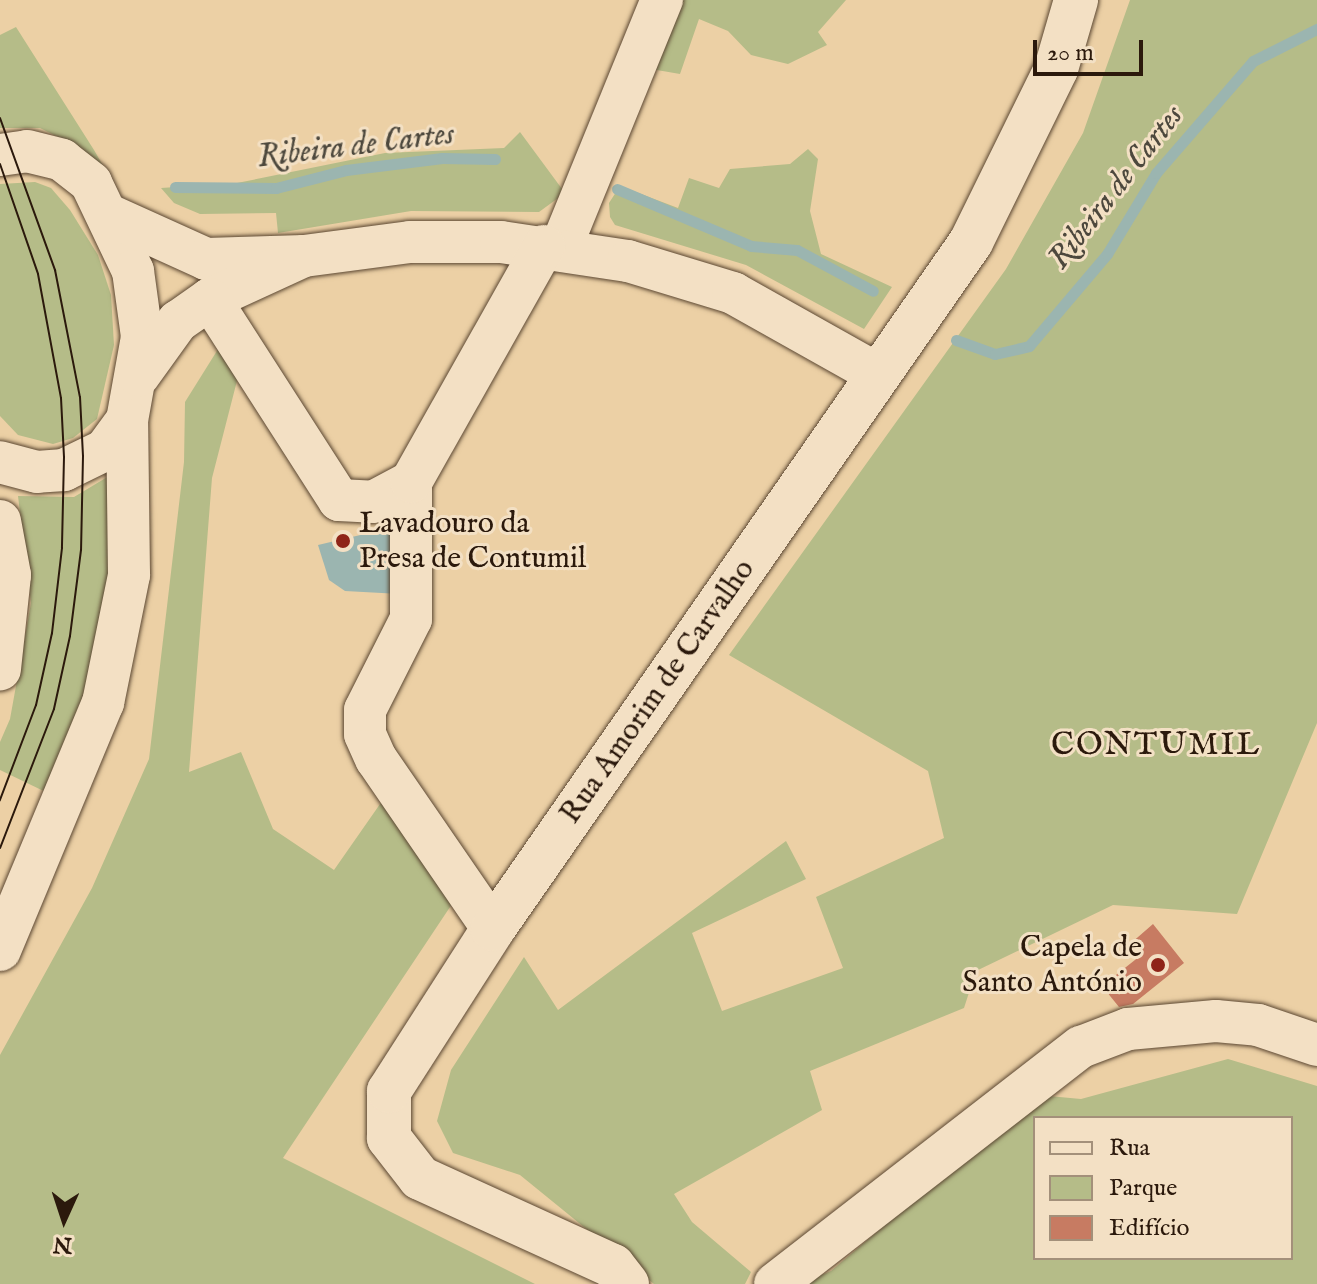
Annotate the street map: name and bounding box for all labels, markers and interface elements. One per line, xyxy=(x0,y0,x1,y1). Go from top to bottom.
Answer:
scale bar xyxy=(1037,24,1147,74)
text: 20 m xyxy=(1047,38,1094,69)
water label: Ribeira de Cartes xyxy=(1041,98,1193,278)
water label: Ribeira de Cartes xyxy=(256,116,456,178)
place label: Lavadouro da Presa de Contumil xyxy=(359,506,586,576)
marker: Lavadouro da Presa de Contumil xyxy=(334,532,352,550)
street label: Rua Amorim de Carvalho xyxy=(553,553,763,831)
district label: CONTUMIL xyxy=(1051,727,1261,765)
place label: Capela de Santo António xyxy=(962,930,1142,1000)
marker: Capela de Santo António xyxy=(1149,956,1167,974)
legend xyxy=(1033,1116,1293,1260)
text: Rua xyxy=(1109,1133,1150,1164)
text: Parque xyxy=(1109,1173,1177,1204)
north arrow xyxy=(24,1180,104,1260)
text: Edifício xyxy=(1109,1213,1189,1244)
text: N xyxy=(53,1229,73,1258)

